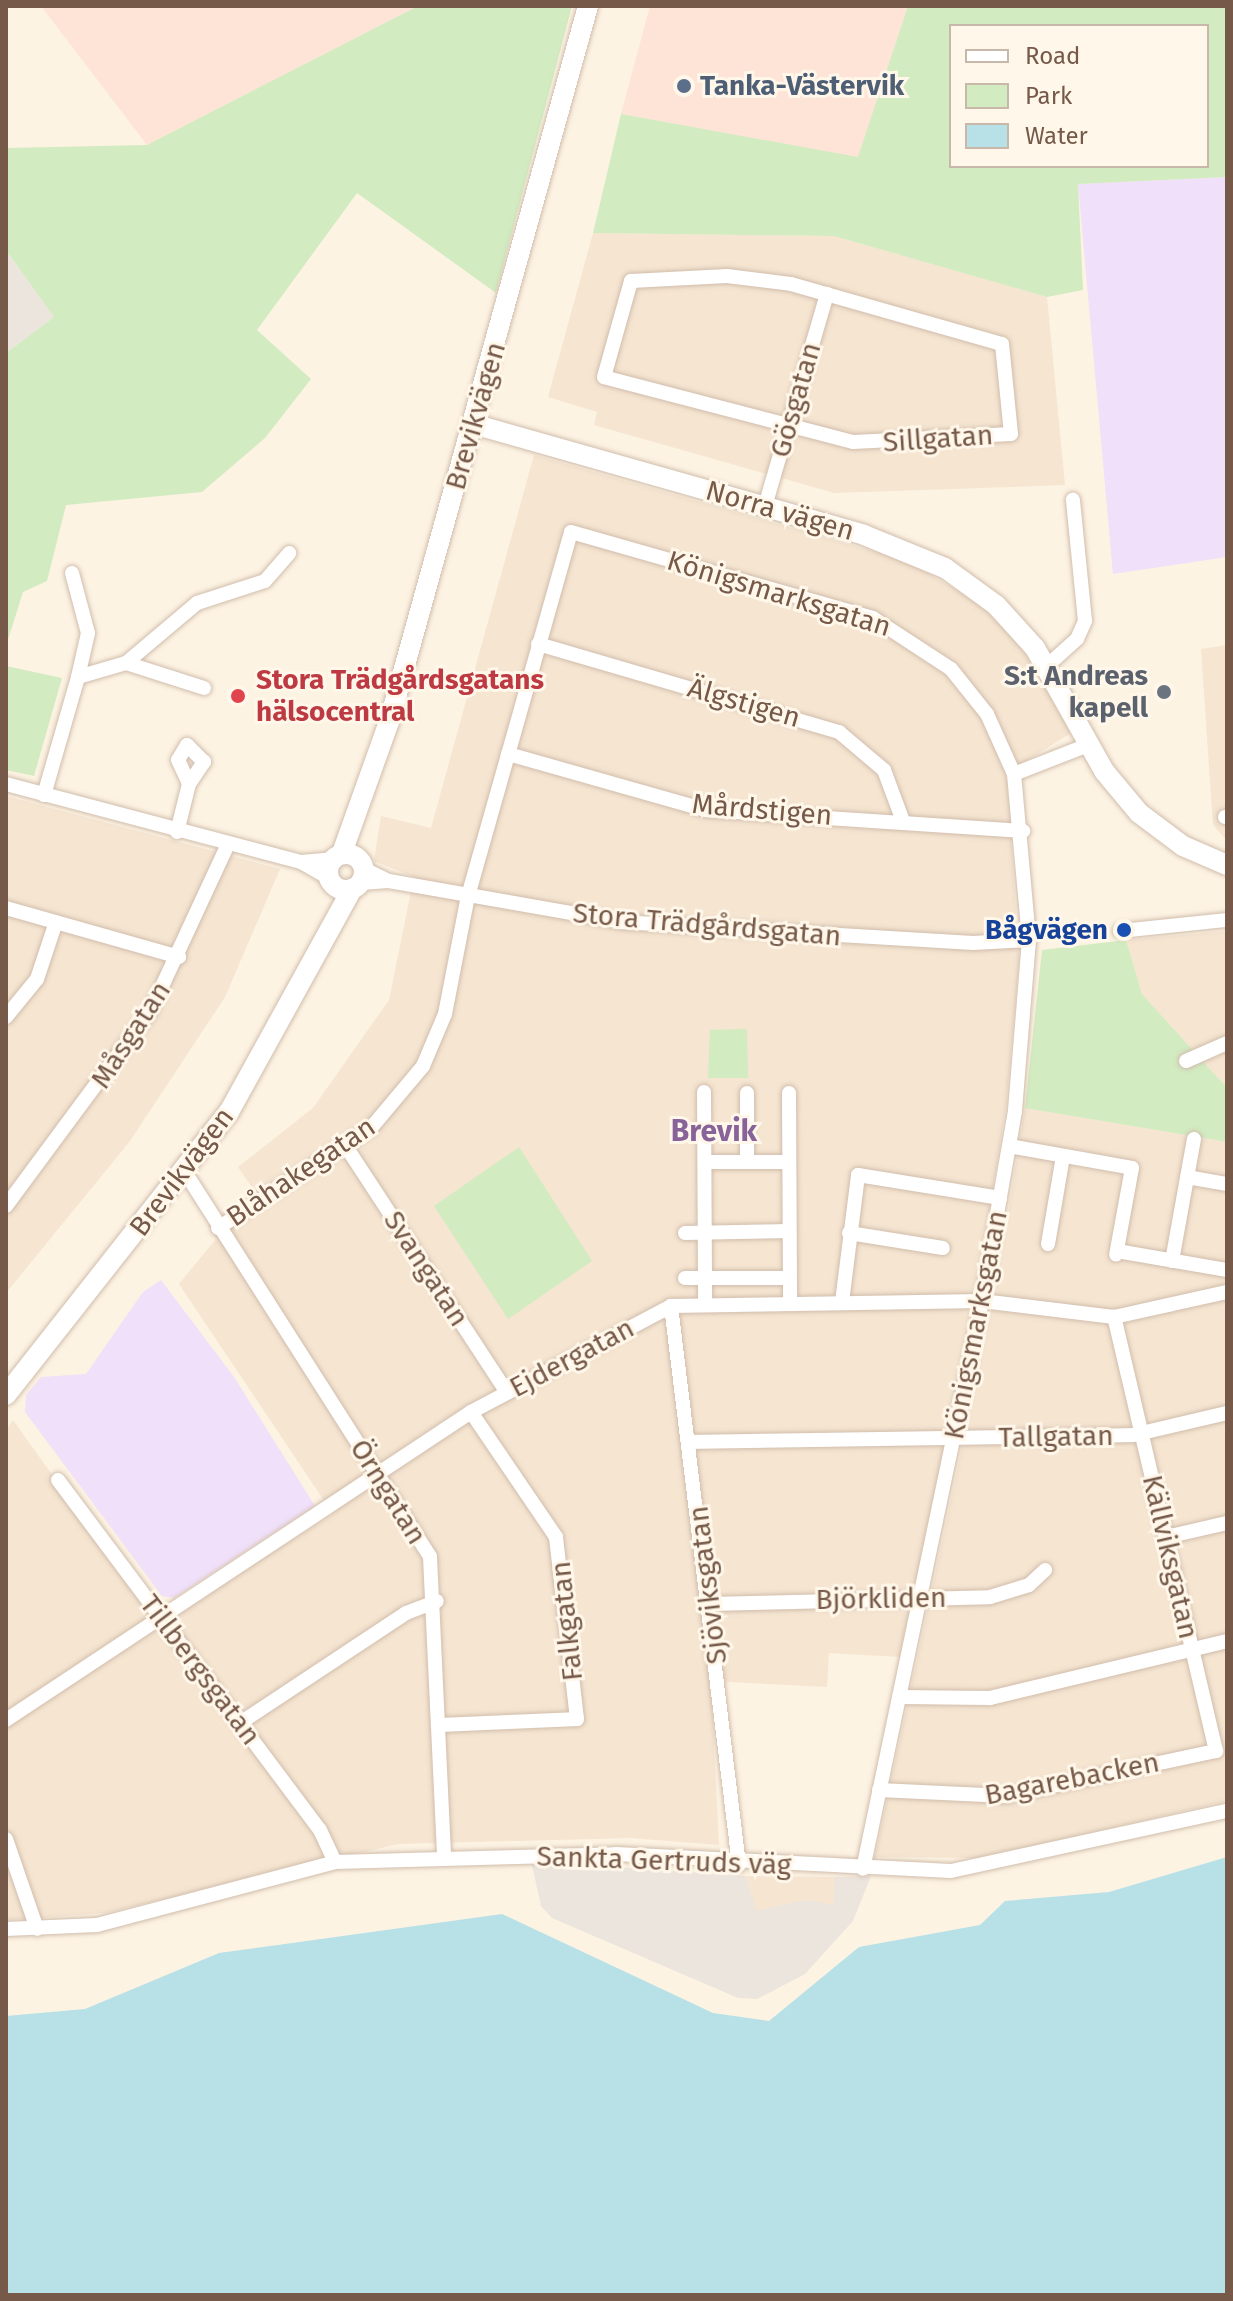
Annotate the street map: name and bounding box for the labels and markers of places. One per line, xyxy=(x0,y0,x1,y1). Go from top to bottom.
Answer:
place label: Tanka-Västervik xyxy=(700,69,904,103)
marker: Tanka-Västervik xyxy=(675,77,693,95)
place label: S:t Andreas kapell xyxy=(1004,659,1148,725)
place label: Stora Trädgårdsgatans hälsocentral xyxy=(256,663,544,729)
marker: S:t Andreas kapell xyxy=(1155,683,1173,701)
marker: Stora Trädgårdsgatans hälsocentral xyxy=(227,685,249,707)
place label: Bågvägen xyxy=(985,913,1108,947)
marker: Bågvägen xyxy=(1115,921,1133,939)

